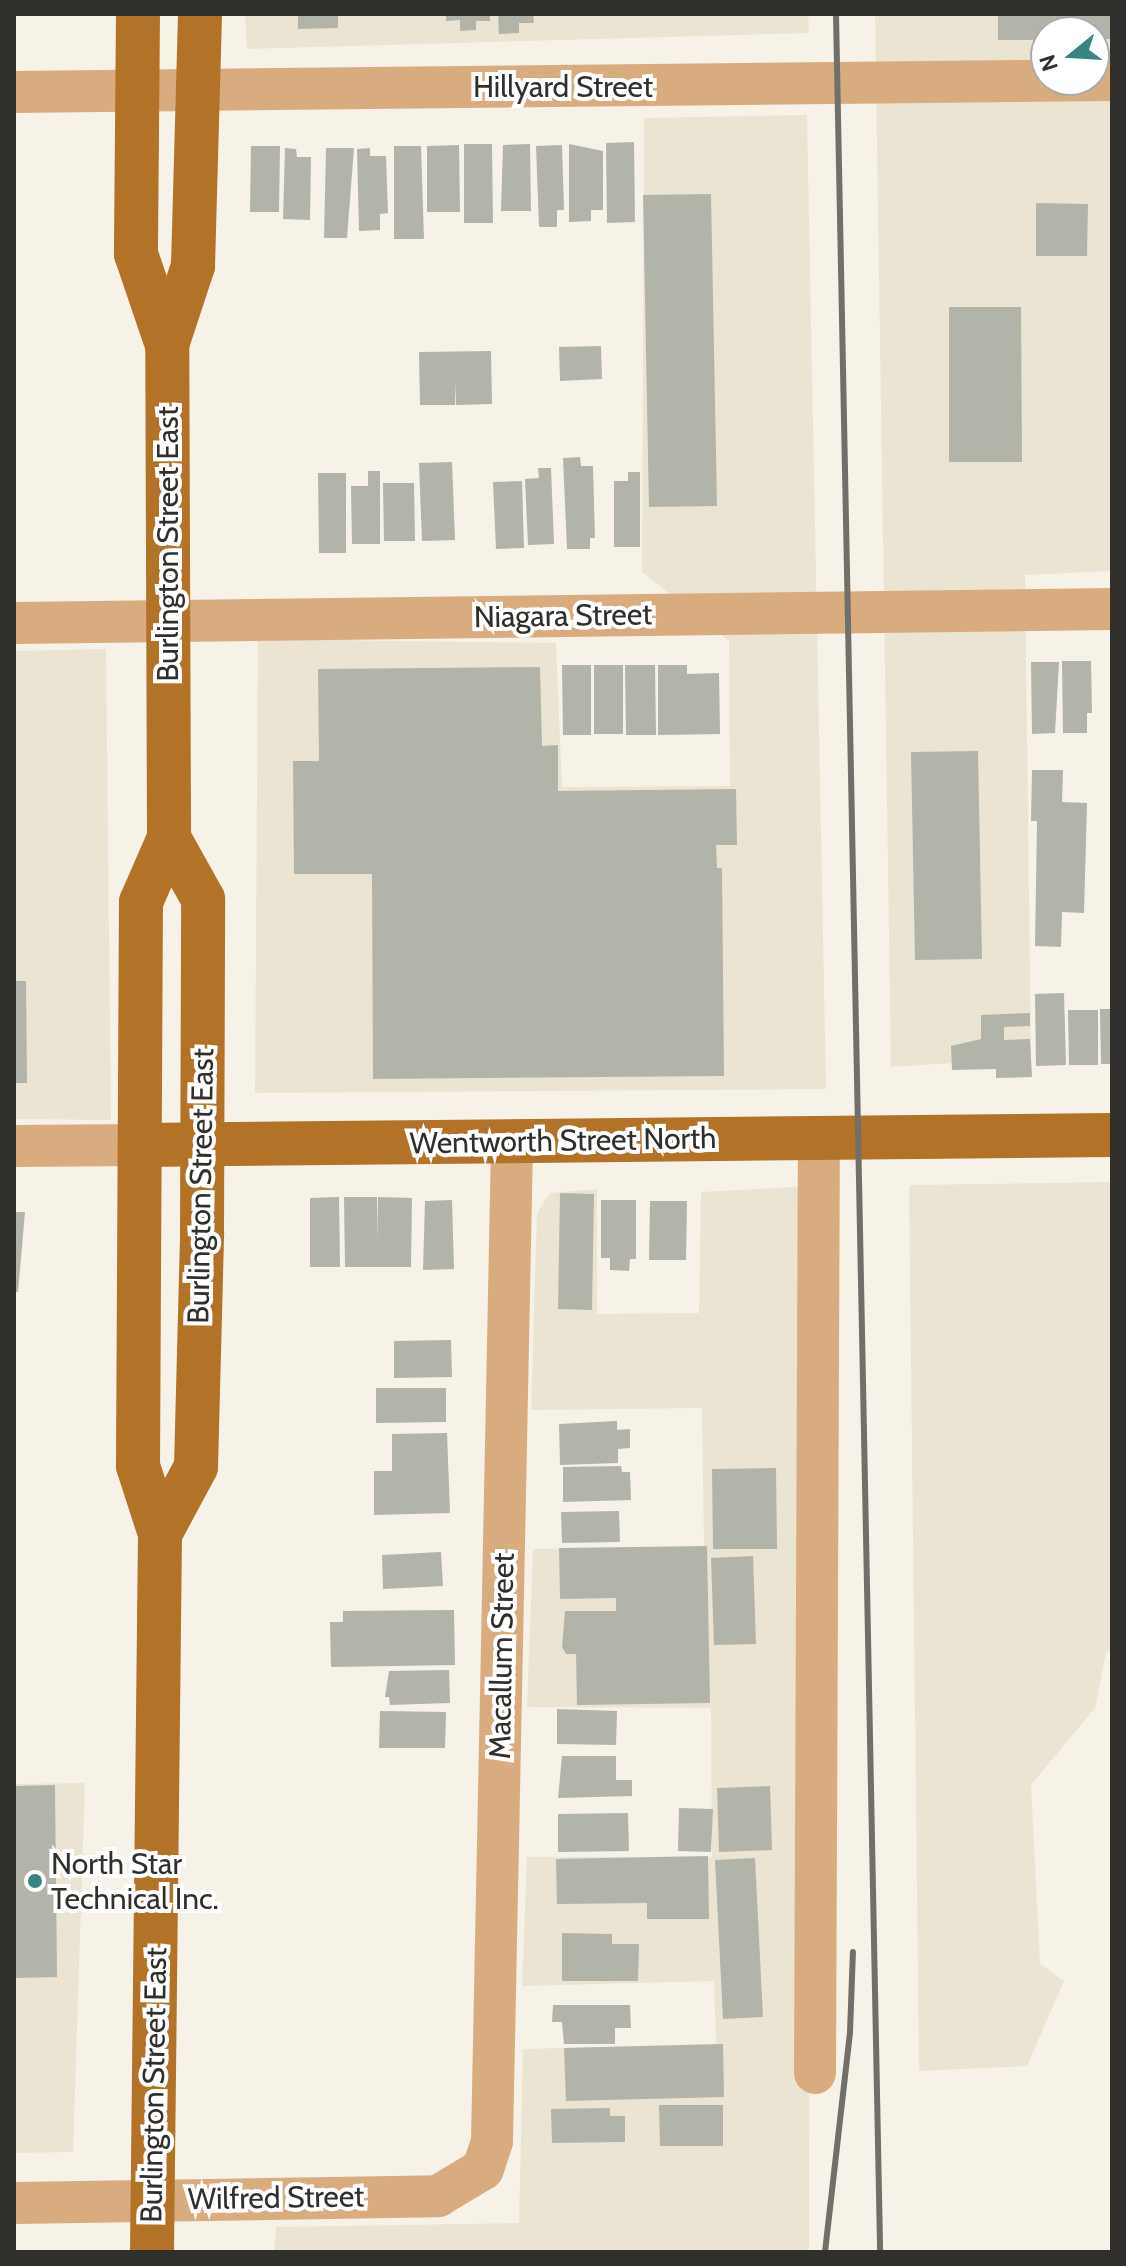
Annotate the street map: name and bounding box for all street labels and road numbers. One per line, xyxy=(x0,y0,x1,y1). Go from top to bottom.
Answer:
street label: Hillyard Street xyxy=(473,69,653,105)
street label: Burlington Street East xyxy=(150,406,186,682)
street label: Niagara Street xyxy=(473,596,653,636)
street label: Burlington Street East xyxy=(181,1048,221,1324)
street label: Wentworth Street North xyxy=(409,1120,717,1162)
street label: Macallum Street xyxy=(482,1552,522,1760)
street label: Burlington Street East xyxy=(134,1947,174,2223)
street label: Wilfred Street xyxy=(187,2178,365,2218)

